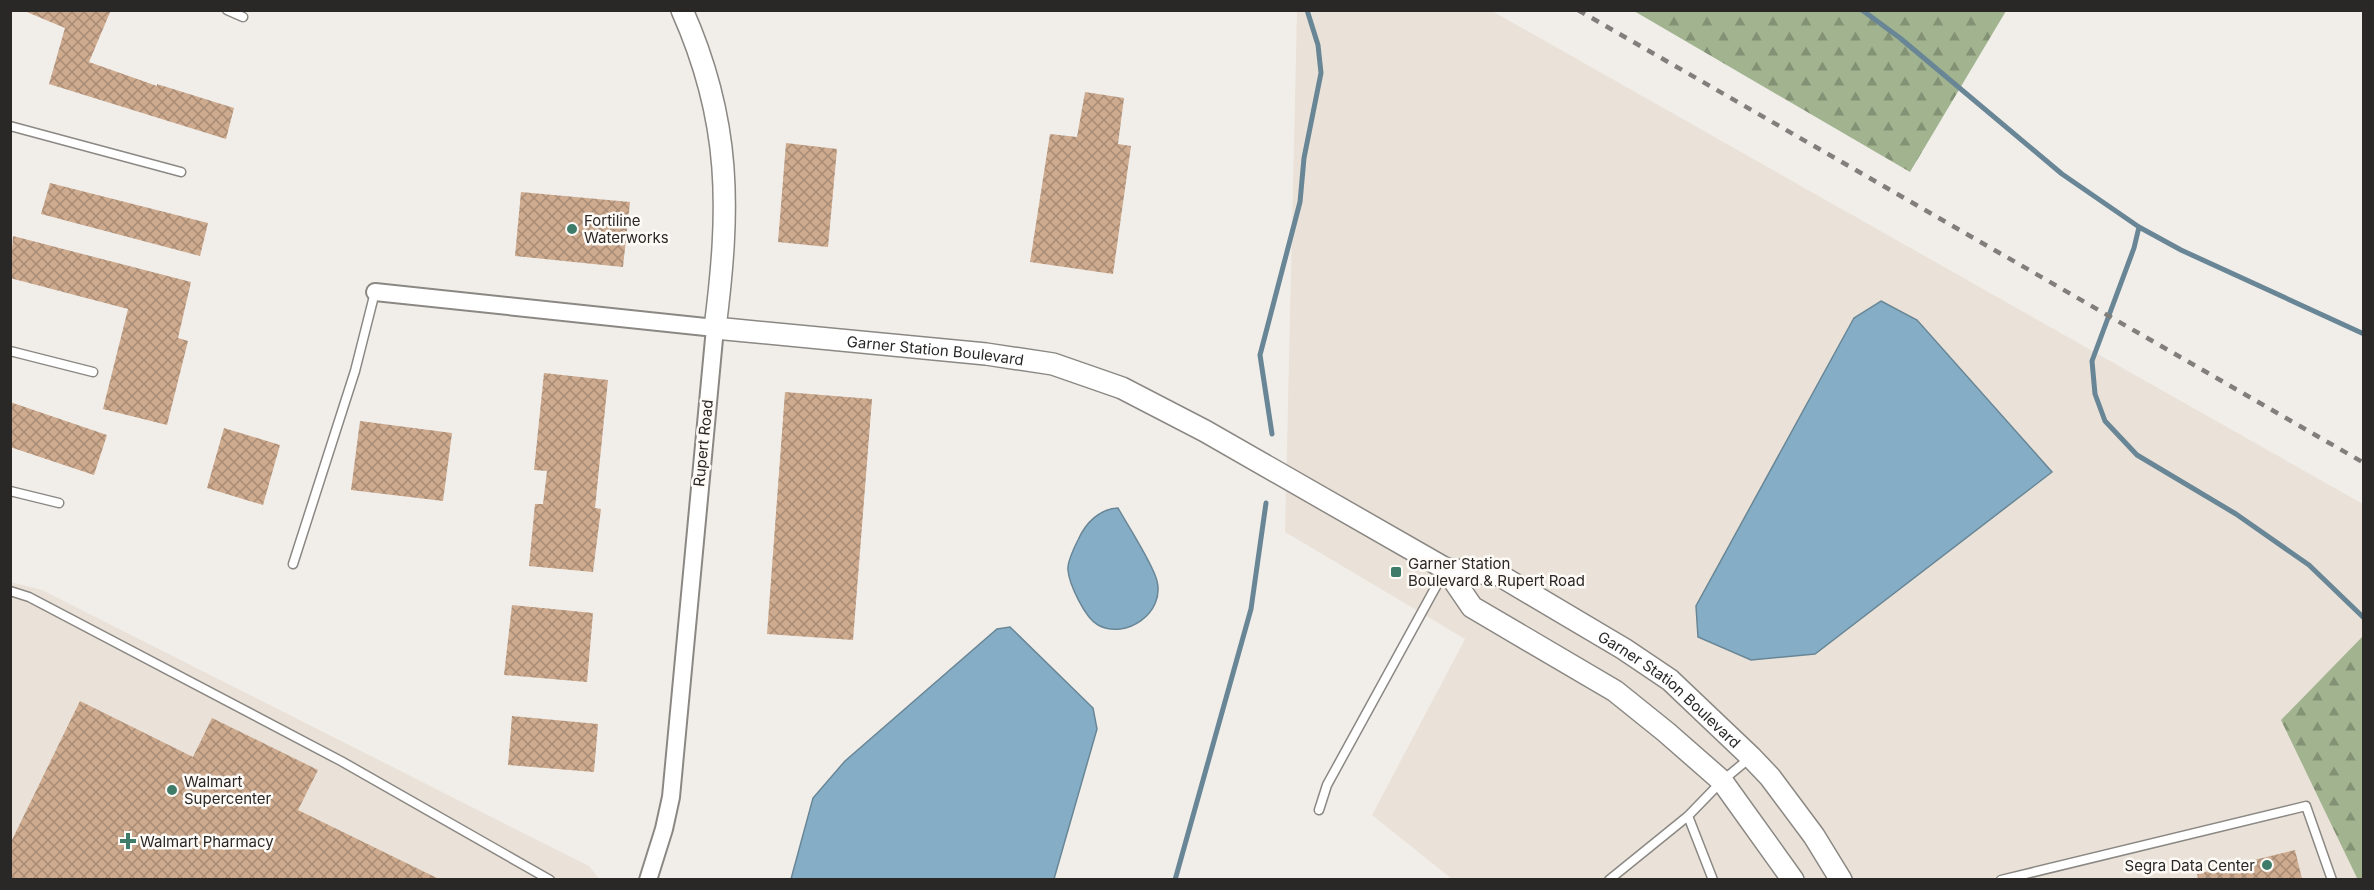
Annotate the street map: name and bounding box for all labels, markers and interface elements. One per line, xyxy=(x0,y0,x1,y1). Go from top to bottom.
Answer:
place label: Fortiline Waterworks xyxy=(584,211,669,247)
marker: Fortiline Waterworks xyxy=(565,222,579,236)
street label: Garner Station Boulevard xyxy=(846,331,1025,369)
street label: Rupert Road xyxy=(689,398,717,488)
place label: Garner Station Boulevard & Rupert Road xyxy=(1408,554,1585,590)
marker: Garner Station Boulevard & Rupert Road xyxy=(1389,565,1403,579)
street label: Garner Station Boulevard xyxy=(1595,626,1745,752)
place label: Walmart Supercenter xyxy=(184,772,272,808)
marker: Walmart Supercenter xyxy=(165,783,179,797)
place label: Walmart Pharmacy xyxy=(140,832,274,851)
marker: Walmart Pharmacy xyxy=(121,834,135,848)
place label: Segra Data Center xyxy=(2125,856,2255,875)
marker: Segra Data Center xyxy=(2260,858,2274,872)

